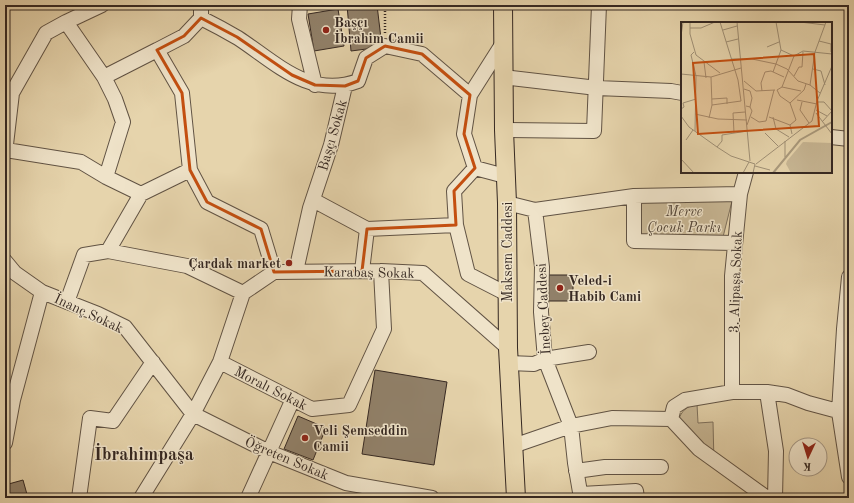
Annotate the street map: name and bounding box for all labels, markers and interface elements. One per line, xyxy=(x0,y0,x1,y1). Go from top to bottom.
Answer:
place label: Başçı İbrahim Camii xyxy=(334,16,424,46)
inset map xyxy=(681,22,832,173)
marker: Başçı İbrahim Camii xyxy=(321,25,331,35)
street label: Başçı Sokak xyxy=(316,98,350,173)
street label: Maksem Caddesi xyxy=(501,201,515,302)
park label: Merve Çocuk Parkı xyxy=(647,205,721,236)
street label: 3. Alipaşa Sokak xyxy=(727,231,745,333)
place label: Çardak market xyxy=(188,257,281,271)
marker: Çardak market xyxy=(284,258,294,268)
street label: İnebey Caddesi xyxy=(532,263,553,355)
street label: Karabaş Sokak xyxy=(323,265,415,281)
place label: Veled-i Habib Cami xyxy=(568,274,641,304)
marker: Veled-i Habib Cami xyxy=(555,283,565,293)
street label: İnanç Sokak xyxy=(52,289,127,336)
street label: Moralı Sokak xyxy=(232,365,309,413)
place label: Veli Şemseddin Camii xyxy=(313,424,408,454)
street label: Öğreten Sokak xyxy=(243,432,332,483)
marker: Veli Şemseddin Camii xyxy=(300,433,310,443)
north arrow xyxy=(788,437,828,477)
district label: İbrahimpaşa xyxy=(94,443,194,464)
text: K xyxy=(802,460,812,471)

